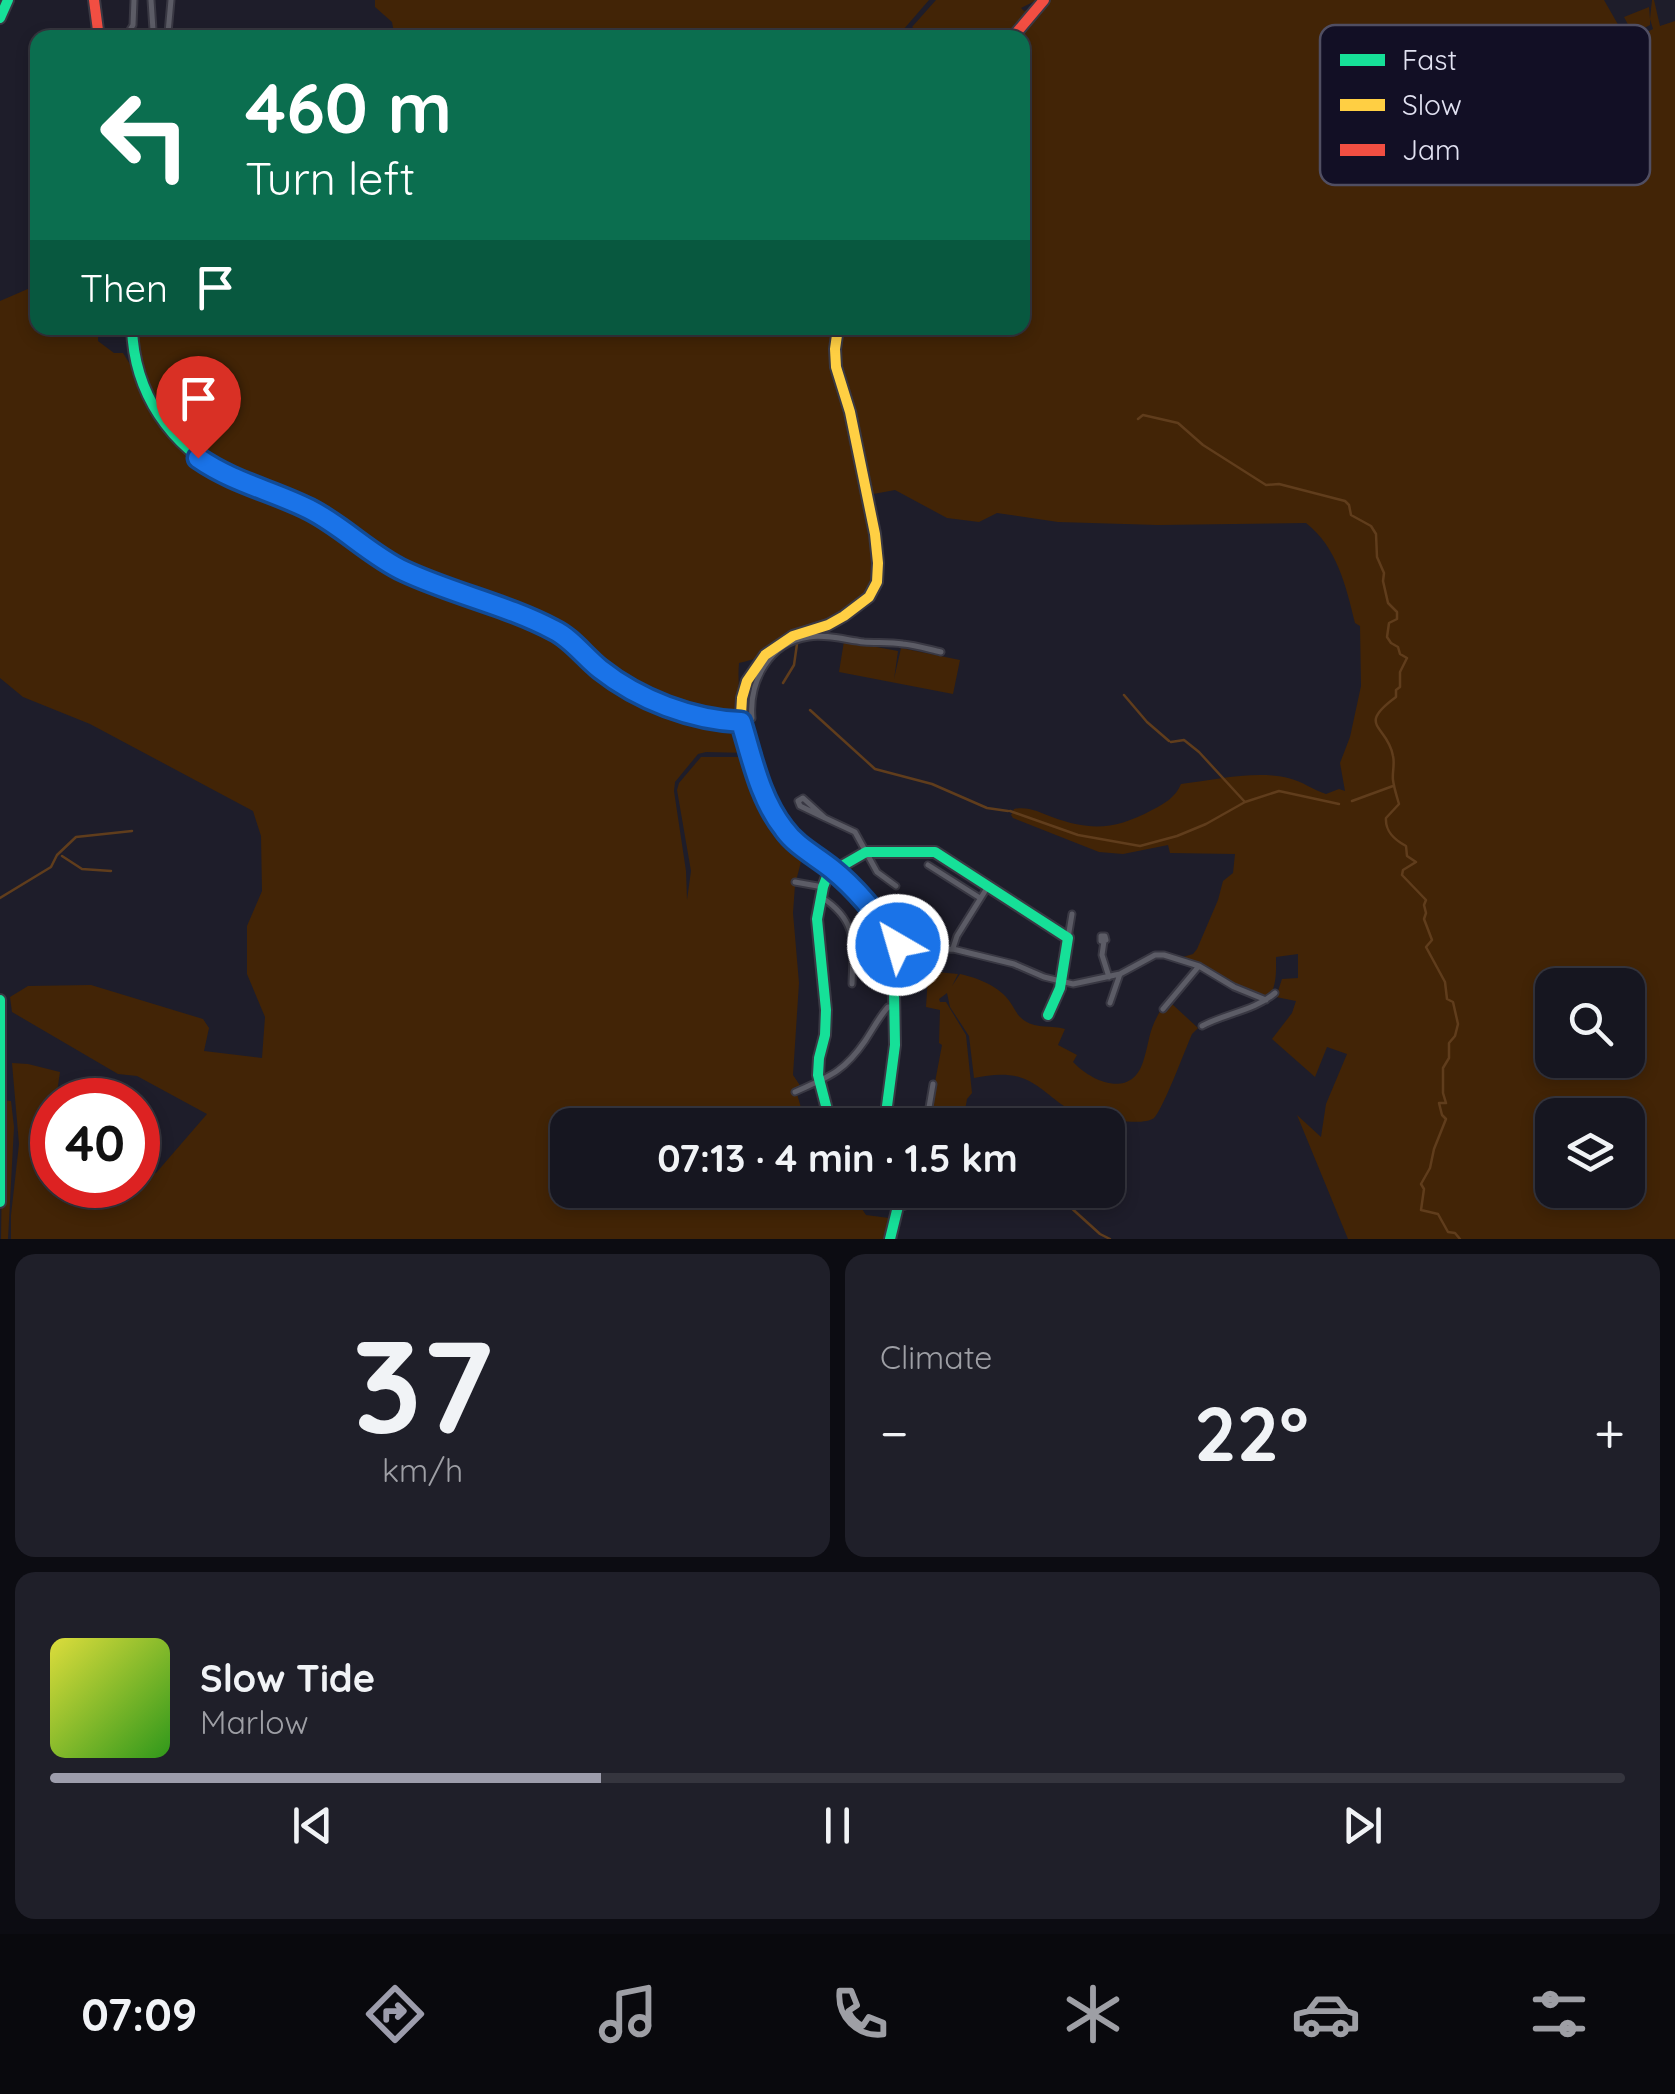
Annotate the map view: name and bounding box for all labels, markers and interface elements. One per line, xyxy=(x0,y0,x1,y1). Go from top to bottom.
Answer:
legend xyxy=(1320,25,1650,185)
text: Fast xyxy=(1402,42,1457,77)
text: 460 m xyxy=(245,63,452,151)
icon: left xyxy=(80,70,210,200)
text: Slow xyxy=(1402,87,1462,122)
text: Jam xyxy=(1402,132,1461,167)
text: Turn left xyxy=(245,150,415,206)
icon: arrive xyxy=(188,260,243,315)
text: Then xyxy=(80,264,168,312)
pin xyxy=(156,356,241,459)
icon: arrive xyxy=(171,371,226,426)
position arrow xyxy=(846,893,950,997)
map controls xyxy=(1535,968,1645,1208)
button: search xyxy=(1535,968,1645,1078)
speed limit sign: 40 xyxy=(30,1078,160,1208)
button: layers xyxy=(1535,1098,1645,1208)
text: 07:13 · 4 min · 1.5 km xyxy=(657,1134,1018,1182)
text: 37 xyxy=(352,1303,493,1466)
text: Climate xyxy=(880,1337,992,1377)
text: 22° xyxy=(1194,1386,1309,1480)
text: − xyxy=(880,1398,909,1467)
text: + xyxy=(1594,1398,1625,1467)
text: km/h xyxy=(382,1450,463,1490)
text: Slow Tide xyxy=(200,1654,375,1702)
text: Marlow xyxy=(200,1702,309,1742)
icon: previous xyxy=(285,1798,340,1853)
icon: pause xyxy=(810,1798,865,1853)
icon: next xyxy=(1335,1798,1390,1853)
icon: directions xyxy=(360,1979,430,2049)
icon: music xyxy=(593,1979,663,2049)
icon: phone xyxy=(825,1979,895,2049)
icon: climate xyxy=(1058,1979,1128,2049)
icon: car xyxy=(1291,1979,1361,2049)
icon: filters xyxy=(1524,1979,1594,2049)
text: 07:09 xyxy=(81,1986,197,2042)

